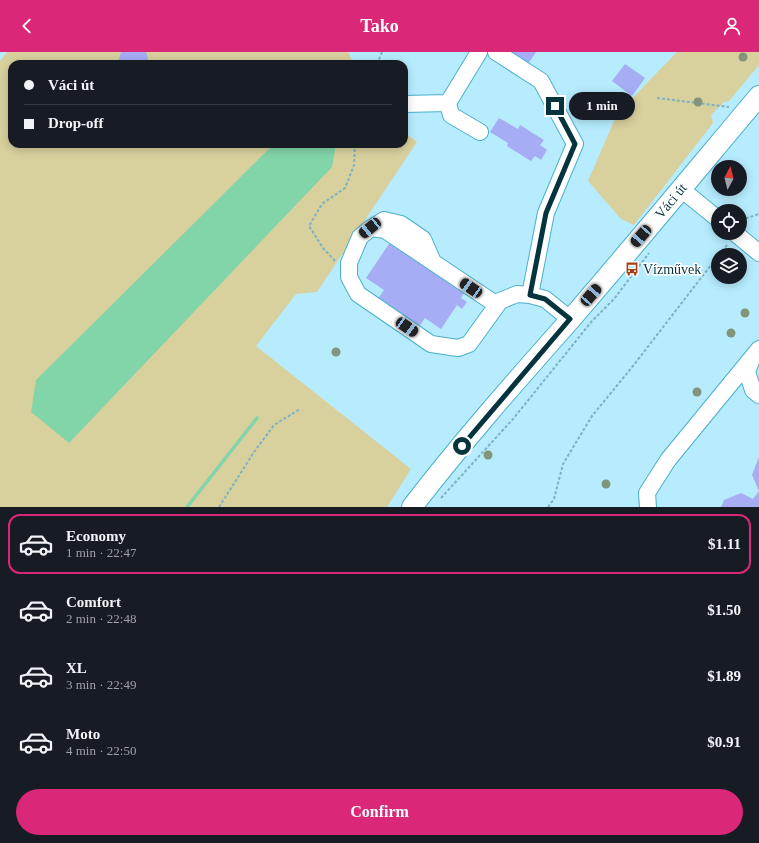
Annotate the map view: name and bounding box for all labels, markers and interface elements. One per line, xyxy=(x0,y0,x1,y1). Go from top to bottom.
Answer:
icon: back xyxy=(16,15,38,37)
icon: person xyxy=(721,15,743,37)
text: Tako xyxy=(360,16,399,36)
text: Váci út xyxy=(48,77,94,93)
callout: 1 min xyxy=(569,92,635,120)
route end xyxy=(546,97,564,115)
text: 1 min xyxy=(586,98,618,113)
text: Drop-off xyxy=(48,115,104,131)
north arrow xyxy=(711,160,747,196)
map controls xyxy=(711,160,747,284)
street label: Váci út xyxy=(652,180,690,221)
button: locate xyxy=(711,204,747,240)
car xyxy=(357,216,383,240)
car xyxy=(629,223,653,249)
button: layers xyxy=(711,248,747,284)
bus stop icon: Vízművek xyxy=(624,261,640,277)
place label: Vízművek xyxy=(643,262,701,277)
car xyxy=(458,276,484,300)
car xyxy=(579,282,603,308)
car xyxy=(394,315,420,339)
route start xyxy=(453,437,471,455)
icon: car xyxy=(18,526,54,562)
text: Economy xyxy=(66,528,126,544)
text: $1.11 xyxy=(708,536,741,552)
text: 1 min · 22:47 xyxy=(66,545,136,560)
icon: car xyxy=(18,592,54,628)
text: Comfort xyxy=(66,594,121,610)
text: $1.50 xyxy=(707,602,741,618)
text: 2 min · 22:48 xyxy=(66,611,136,626)
icon: car xyxy=(18,658,54,694)
text: XL xyxy=(66,660,87,676)
text: $1.89 xyxy=(707,668,741,684)
text: 3 min · 22:49 xyxy=(66,677,136,692)
icon: car xyxy=(18,724,54,760)
text: Moto xyxy=(66,726,100,742)
text: $0.91 xyxy=(707,734,741,750)
text: 4 min · 22:50 xyxy=(66,743,136,758)
button: Confirm xyxy=(16,789,743,835)

